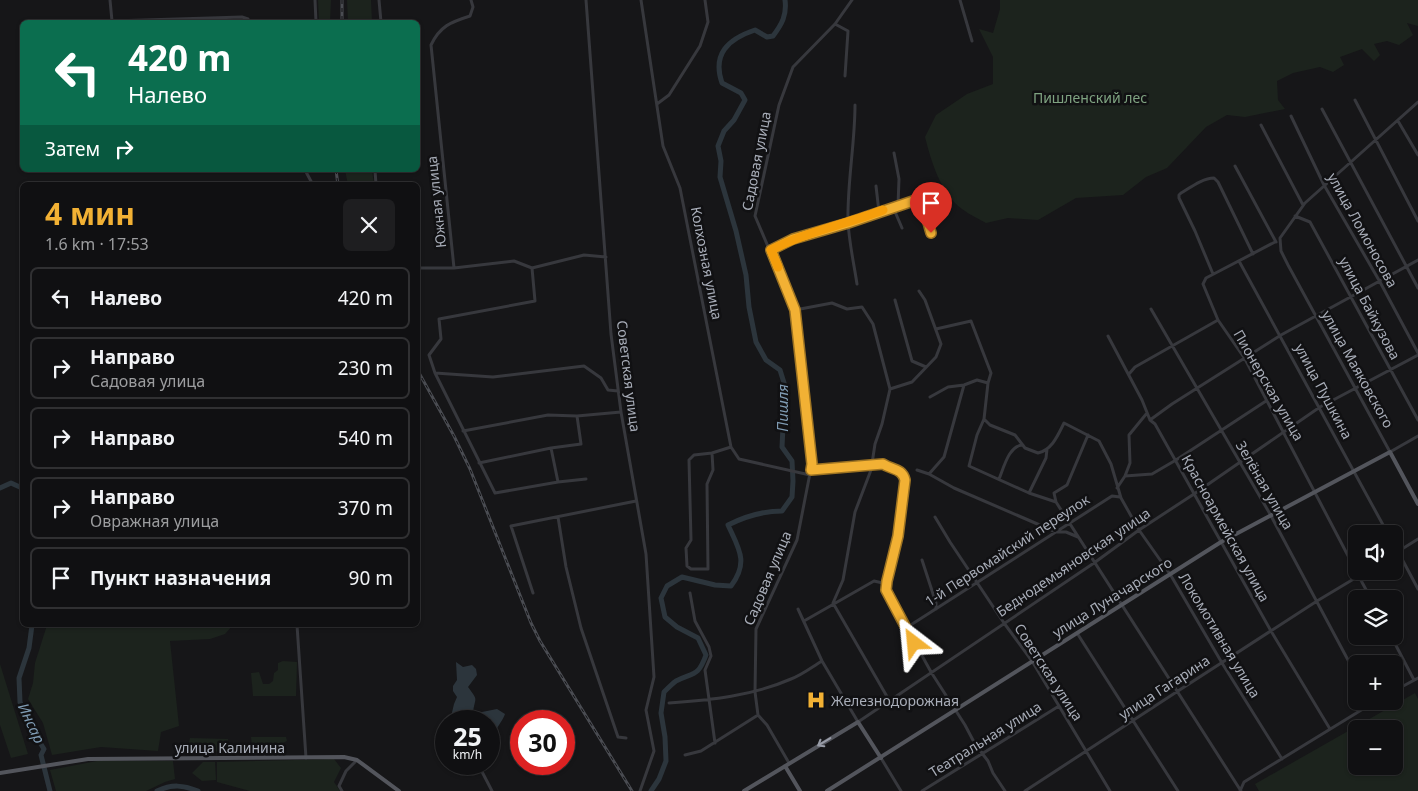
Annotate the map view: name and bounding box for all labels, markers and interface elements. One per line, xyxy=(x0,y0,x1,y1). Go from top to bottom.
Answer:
text: 420 m xyxy=(128,34,231,81)
icon: left xyxy=(45,40,110,105)
text: Налево xyxy=(128,79,207,109)
park label: Пишленский лес xyxy=(1033,88,1147,107)
street label: Садовая улица xyxy=(737,110,775,212)
icon: right xyxy=(110,135,138,163)
text: Затем xyxy=(45,136,100,162)
street label: Южная улица xyxy=(422,155,450,249)
street label: улица Ломоносова xyxy=(1324,169,1402,291)
pin xyxy=(910,182,952,233)
icon: arrive xyxy=(917,189,945,217)
text: 4 мин xyxy=(45,193,135,234)
button: close xyxy=(343,199,395,251)
street label: Колхозная улица xyxy=(687,205,727,321)
text: 1.6 km · 17:53 xyxy=(45,233,149,255)
street label: улица Байкузова xyxy=(1335,253,1405,363)
icon: left xyxy=(47,284,75,312)
text: Налево xyxy=(90,285,162,311)
text: 420 m xyxy=(338,285,393,311)
street label: улица Маяковского xyxy=(1318,307,1398,431)
street label: Советская улица xyxy=(613,319,645,433)
street label: Пионерская улица xyxy=(1229,326,1309,444)
street label: улица Пушкина xyxy=(1291,340,1357,442)
text: Направо xyxy=(90,344,175,370)
icon: right xyxy=(47,354,75,382)
text: 230 m xyxy=(338,355,393,381)
text: Садовая улица xyxy=(90,370,205,392)
water label: Пишля xyxy=(772,384,792,432)
icon: right xyxy=(47,424,75,452)
text: Направо xyxy=(90,425,175,451)
text: 540 m xyxy=(338,425,393,451)
street label: Зелёная улица xyxy=(1232,437,1298,533)
street label: Красноармейская улица xyxy=(1178,451,1274,605)
text: Направо xyxy=(90,484,175,510)
street label: 1-й Первомайский переулок xyxy=(921,489,1093,610)
icon: right xyxy=(47,494,75,522)
text: 370 m xyxy=(338,495,393,521)
street label: Беднодемьяновская улица xyxy=(992,503,1154,621)
text: Овражная улица xyxy=(90,510,219,532)
map controls xyxy=(1348,525,1403,775)
button: sound xyxy=(1348,525,1403,580)
street label: Садовая улица xyxy=(739,528,795,628)
street label: улица Луначарского xyxy=(1049,552,1175,642)
icon: arrive xyxy=(47,564,75,592)
text: Пункт назначения xyxy=(90,565,271,591)
text: 90 m xyxy=(349,565,393,591)
street label: Локомотивная улица xyxy=(1175,569,1265,701)
button: layers xyxy=(1348,590,1403,645)
position arrow xyxy=(887,616,939,668)
street label: Советская улица xyxy=(1010,620,1088,724)
street label: улица Гагарина xyxy=(1115,650,1213,724)
button: + xyxy=(1348,655,1403,710)
hospital icon: Железнодорожная xyxy=(805,689,827,711)
place label: Железнодорожная xyxy=(831,691,959,710)
street label: Театральная улица xyxy=(925,697,1045,781)
water label: Инсар xyxy=(14,699,50,747)
speed limit sign: 30 xyxy=(510,710,575,775)
text: 25 xyxy=(453,719,482,753)
button: − xyxy=(1348,720,1403,775)
street label: улица Калинина xyxy=(175,738,285,757)
one-way arrow xyxy=(817,738,831,748)
text: km/h xyxy=(453,746,482,763)

